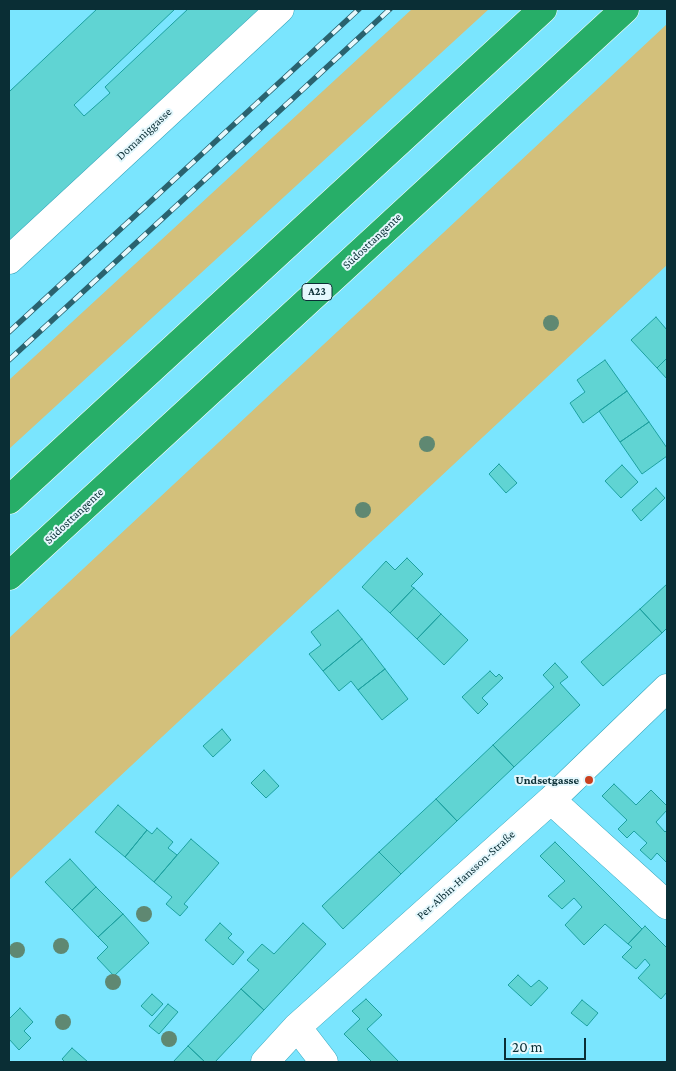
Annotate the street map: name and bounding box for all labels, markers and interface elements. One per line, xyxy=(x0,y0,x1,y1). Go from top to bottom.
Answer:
street label: Domaniggasse xyxy=(113,105,175,163)
street label: Südosttangente xyxy=(339,210,405,272)
road number: A23 xyxy=(302,284,332,300)
street label: Südosttangente xyxy=(41,485,107,547)
place label: Undsetgasse xyxy=(515,773,579,787)
marker: Undsetgasse xyxy=(583,774,595,786)
street label: Per-Albin-Hansson-Straße xyxy=(414,827,518,923)
scale bar xyxy=(506,1028,588,1060)
text: 20 m xyxy=(512,1039,543,1055)

